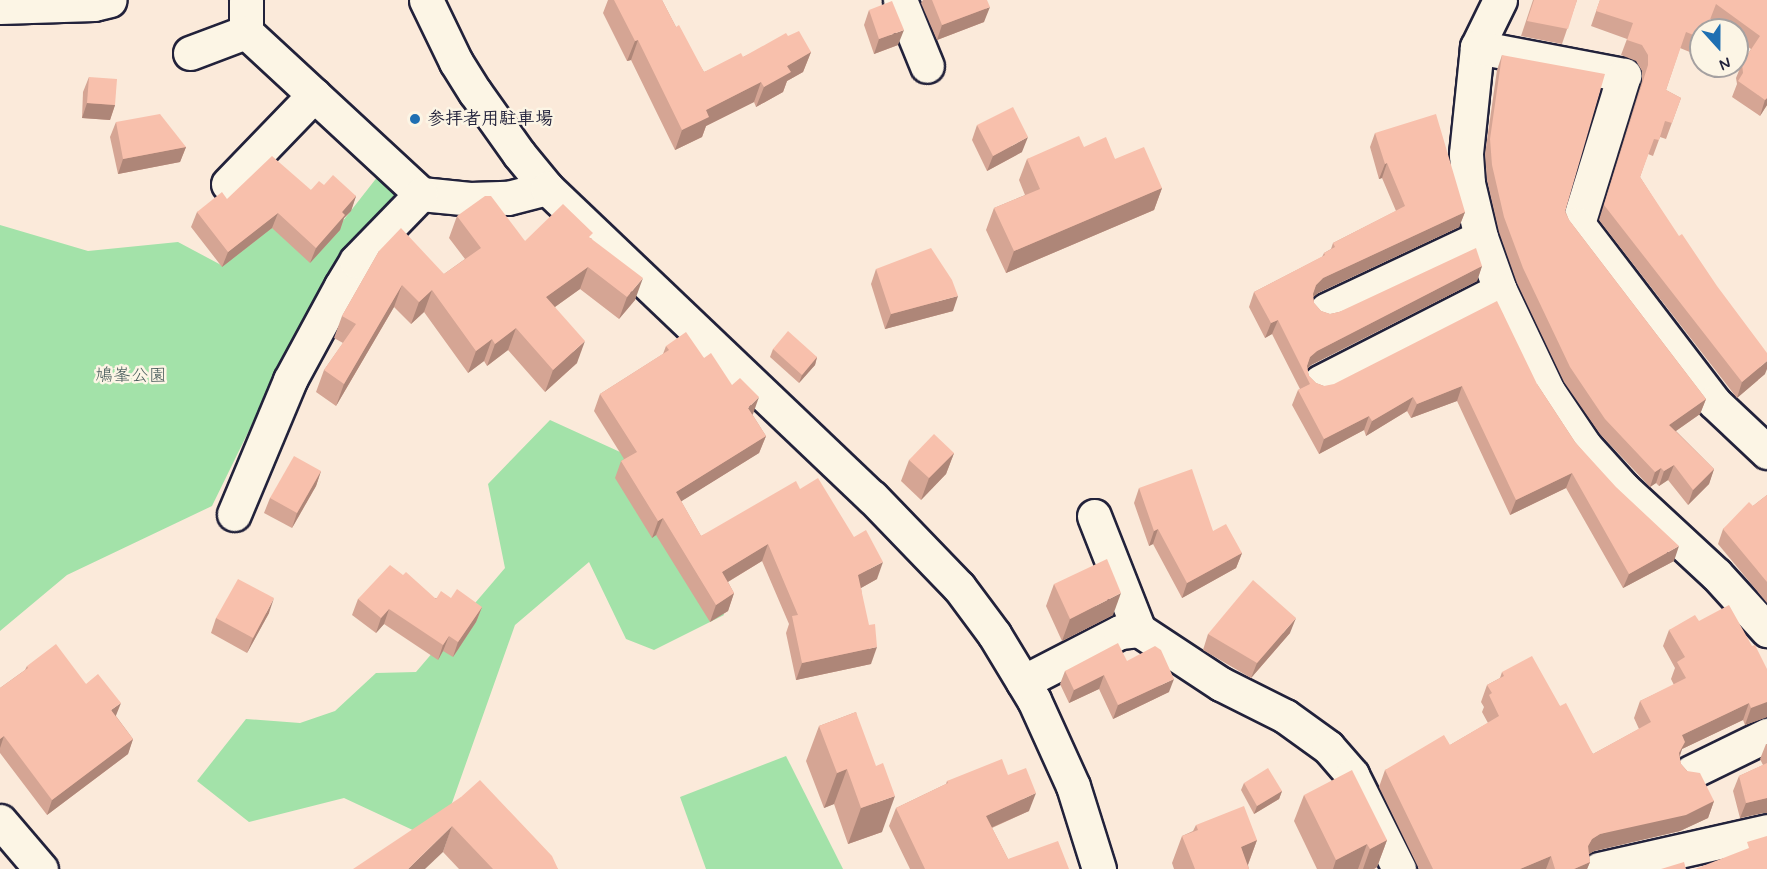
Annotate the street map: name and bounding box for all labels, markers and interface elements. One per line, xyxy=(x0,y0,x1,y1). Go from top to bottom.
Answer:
north arrow xyxy=(1689,18,1749,78)
text: N xyxy=(1716,52,1734,75)
place label: 参拝者用駐車場 xyxy=(427,108,553,130)
marker: 参拝者用駐車場 xyxy=(408,112,422,126)
park label: 鳩峯公園 xyxy=(95,365,167,387)

